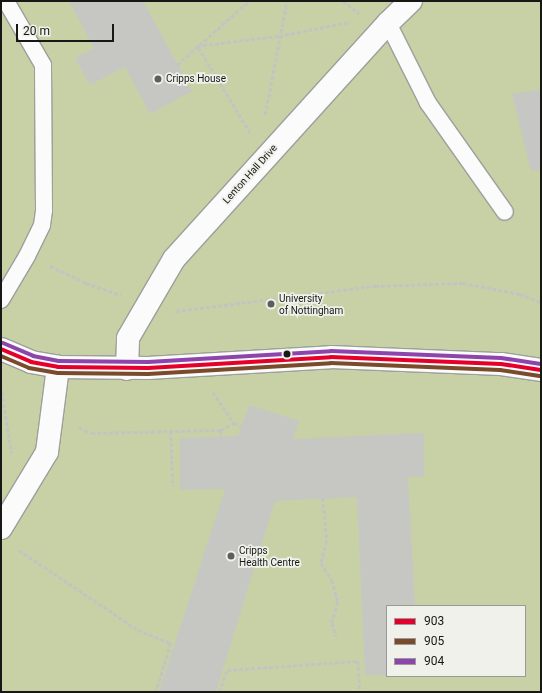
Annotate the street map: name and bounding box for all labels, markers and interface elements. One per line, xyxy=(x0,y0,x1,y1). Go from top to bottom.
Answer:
scale bar xyxy=(18,16,116,42)
text: 20 m xyxy=(23,24,50,38)
place label: Cripps House xyxy=(166,73,226,85)
marker: Cripps House xyxy=(153,74,163,84)
street label: Lenton Hall Drive xyxy=(220,142,280,206)
place label: University of Nottingham xyxy=(279,292,343,316)
marker: University of Nottingham xyxy=(266,299,276,309)
unlabelled marker xyxy=(282,349,292,359)
place label: Cripps Health Centre xyxy=(239,544,300,568)
marker: Cripps Health Centre xyxy=(226,551,236,561)
legend xyxy=(386,605,526,677)
text: 903 xyxy=(424,614,444,628)
text: 905 xyxy=(424,634,444,648)
text: 904 xyxy=(424,654,444,668)

